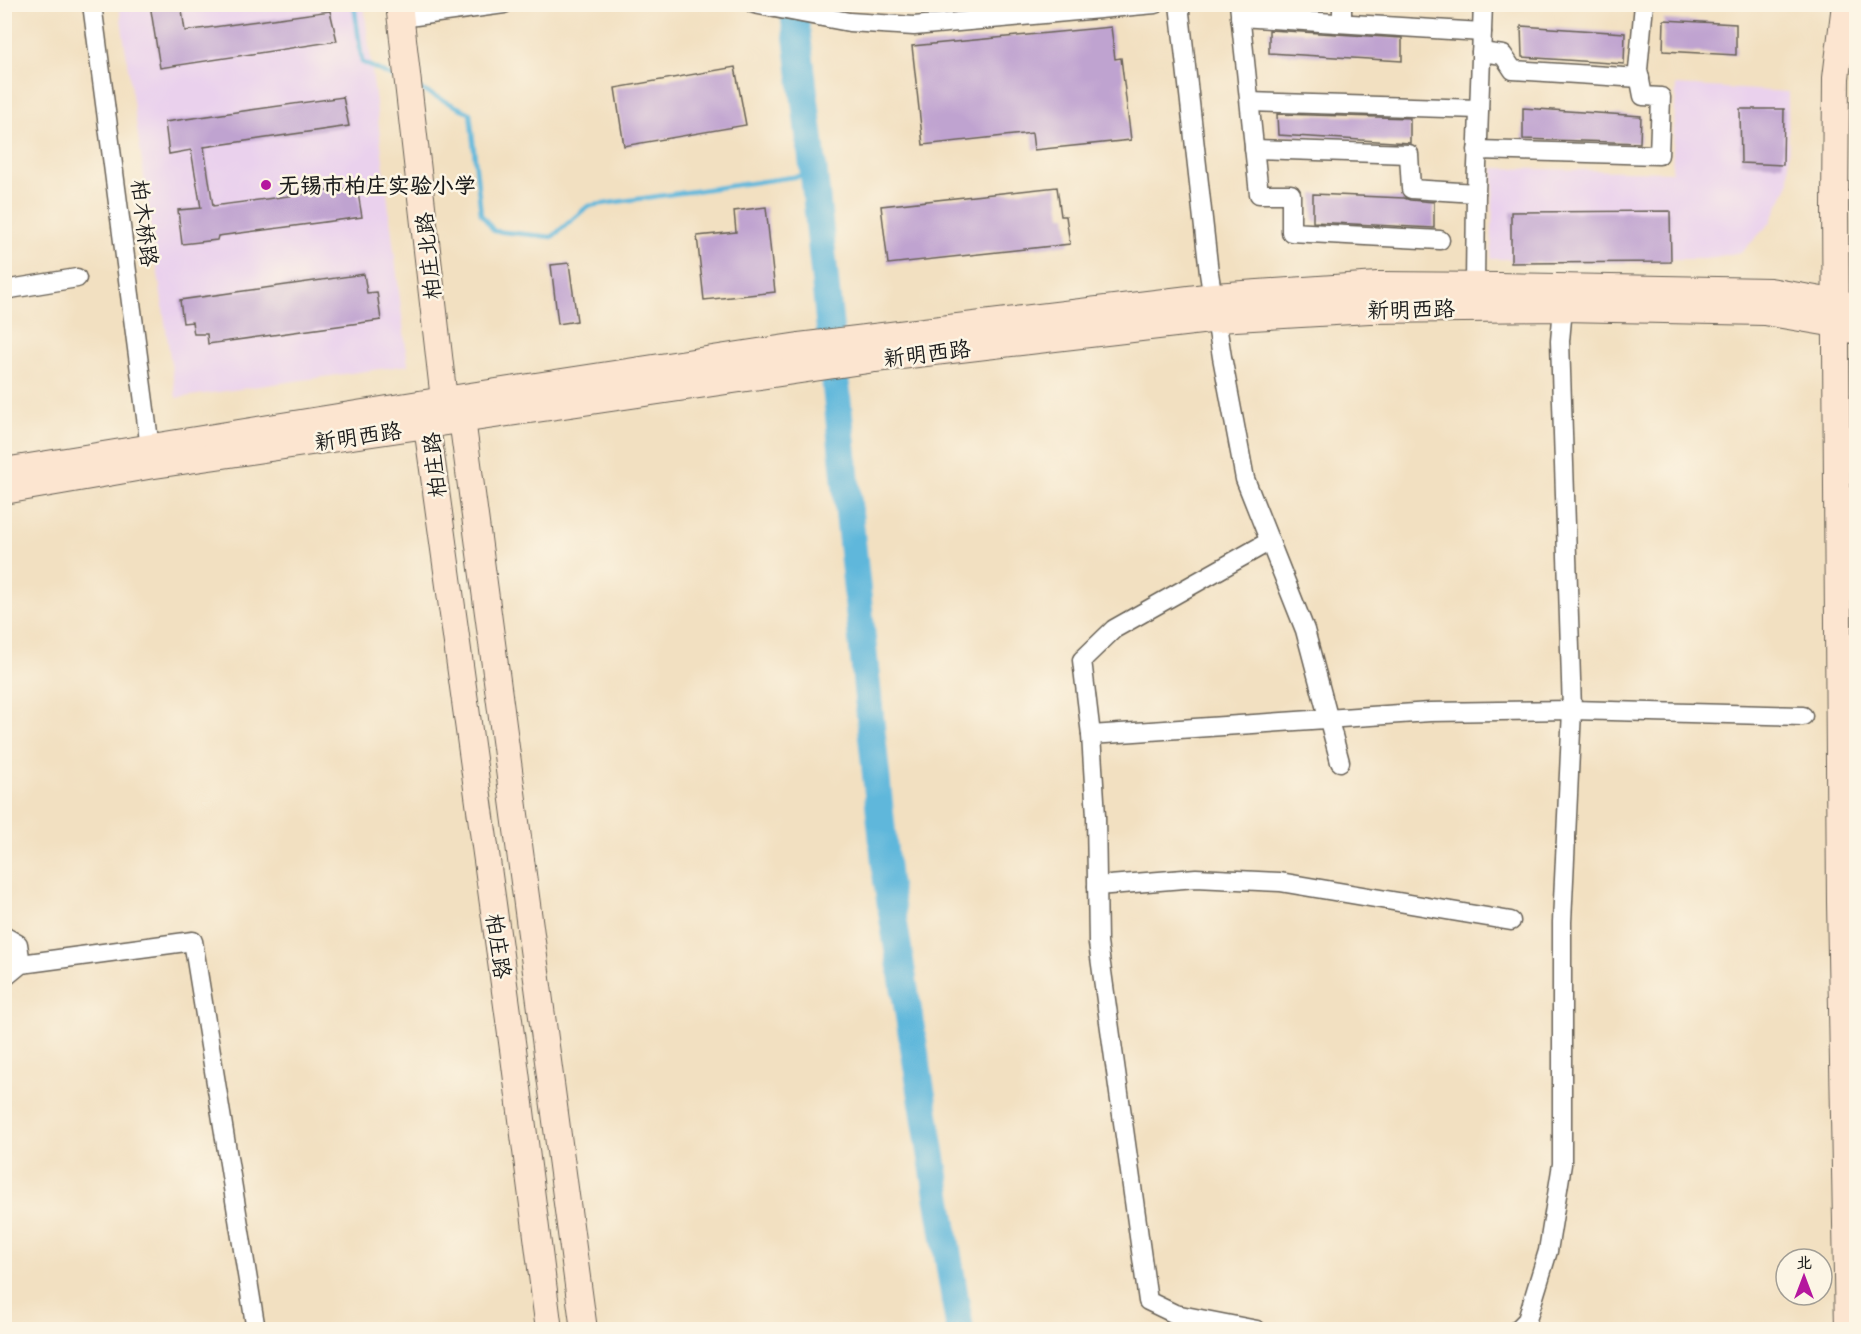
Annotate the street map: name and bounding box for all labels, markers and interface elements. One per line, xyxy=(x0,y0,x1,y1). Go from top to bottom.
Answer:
place label: 无锡市柏庄实验小学 xyxy=(278,170,476,200)
street label: 柏木桥路 xyxy=(125,177,165,269)
marker: 无锡市柏庄实验小学 xyxy=(259,178,273,192)
street label: 柏庄北路 xyxy=(408,211,448,301)
street label: 新明西路 xyxy=(1367,293,1455,325)
street label: 新明西路 xyxy=(881,333,973,373)
street label: 新明西路 xyxy=(312,415,404,457)
street label: 柏庄路 xyxy=(416,431,452,499)
street label: 柏庄路 xyxy=(480,911,518,981)
north arrow xyxy=(1774,1247,1834,1307)
text: 北 xyxy=(1796,1251,1812,1273)

